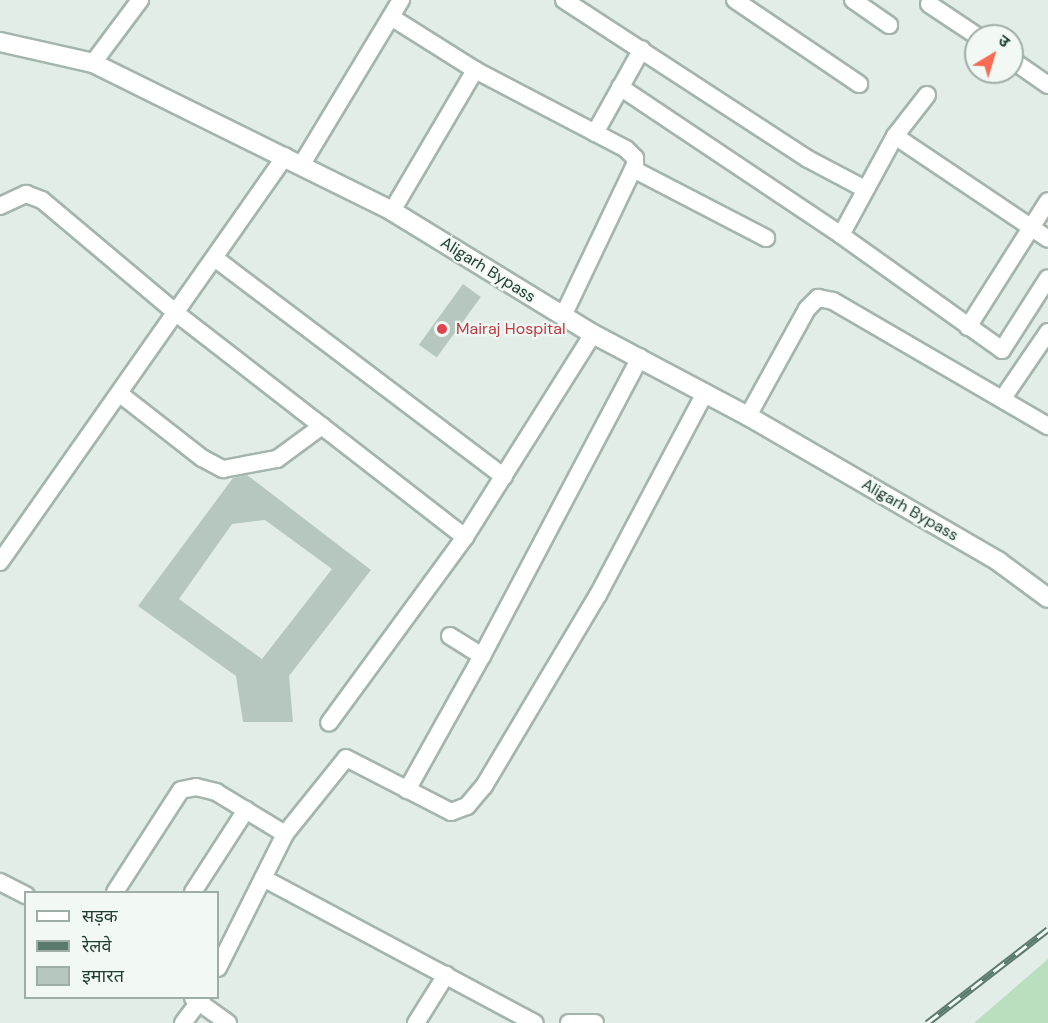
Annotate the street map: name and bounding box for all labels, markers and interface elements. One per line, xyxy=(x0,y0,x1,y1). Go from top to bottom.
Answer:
north arrow xyxy=(964,24,1024,84)
text: उ xyxy=(994,30,1014,52)
street label: Aligarh Bypass xyxy=(437,233,539,307)
place label: Mairaj Hospital xyxy=(456,319,566,339)
marker: Mairaj Hospital xyxy=(433,320,451,338)
street label: Aligarh Bypass xyxy=(858,475,962,545)
legend xyxy=(24,891,219,999)
text: सड़क xyxy=(82,904,118,928)
text: रेलवे xyxy=(82,934,112,958)
text: इमारत xyxy=(82,964,124,988)

